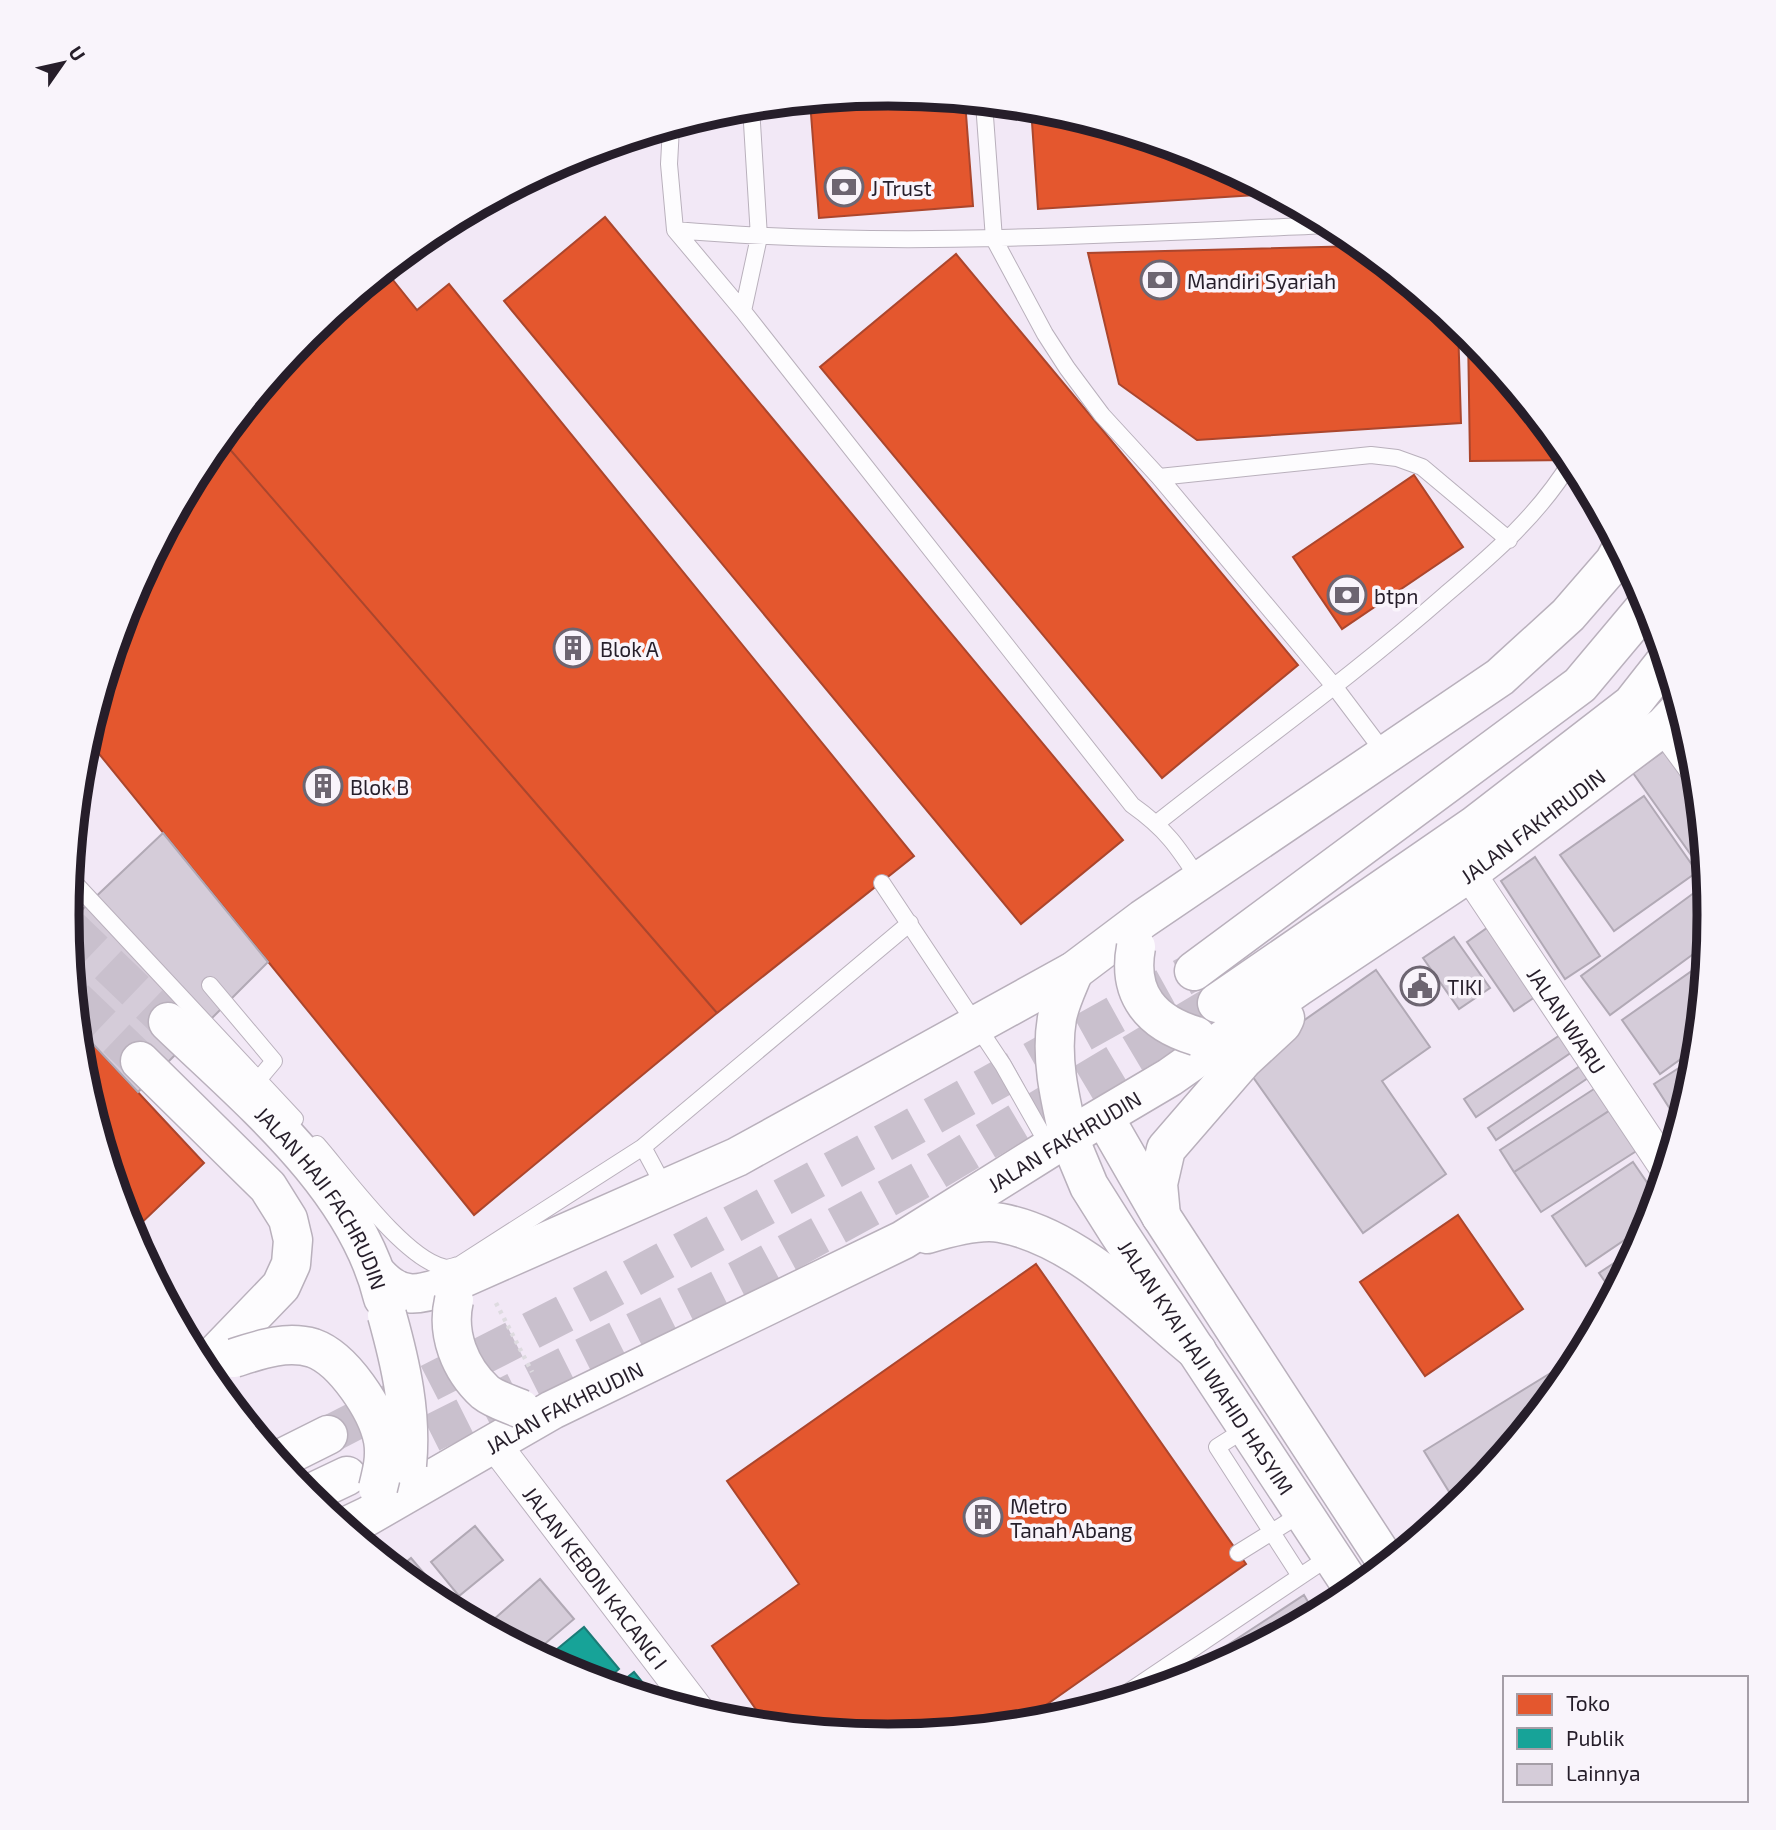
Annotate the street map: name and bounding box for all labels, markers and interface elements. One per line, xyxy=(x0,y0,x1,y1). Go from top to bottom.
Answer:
north arrow xyxy=(28,28,98,98)
text: U xyxy=(64,41,91,65)
bank icon: J Trust xyxy=(823,166,865,208)
place label: J Trust xyxy=(871,175,932,200)
bank icon: Mandiri Syariah xyxy=(1139,259,1181,301)
place label: Mandiri Syariah xyxy=(1187,268,1336,293)
bank icon: btpn xyxy=(1326,574,1368,616)
place label: btpn xyxy=(1374,583,1418,608)
building icon: Blok A xyxy=(552,627,594,669)
place label: Blok A xyxy=(600,636,659,661)
street label: JALAN FAKHRUDIN xyxy=(1455,763,1610,888)
building icon: Blok B xyxy=(302,765,344,807)
place label: Blok B xyxy=(350,774,409,799)
street label: JALAN WARU xyxy=(1523,962,1612,1078)
public building icon: TIKI xyxy=(1399,965,1441,1007)
place label: TIKI xyxy=(1447,974,1483,999)
street label: JALAN FAKHRUDIN xyxy=(983,1085,1145,1197)
street label: JALAN HAJI FACHRUDIN xyxy=(251,1101,393,1292)
street label: JALAN KYAI HAJI WAHID HASYIM xyxy=(1114,1235,1300,1499)
street label: JALAN FAKHRUDIN xyxy=(481,1355,647,1458)
street label: JALAN KEBON KACANG I xyxy=(519,1481,674,1673)
place label: Metro Tanah Abang xyxy=(1010,1493,1133,1542)
building icon: Metro Tanah Abang xyxy=(962,1496,1004,1538)
legend xyxy=(1503,1676,1748,1802)
text: Toko xyxy=(1566,1690,1610,1715)
text: Publik xyxy=(1566,1725,1625,1750)
text: Lainnya xyxy=(1566,1760,1640,1785)

